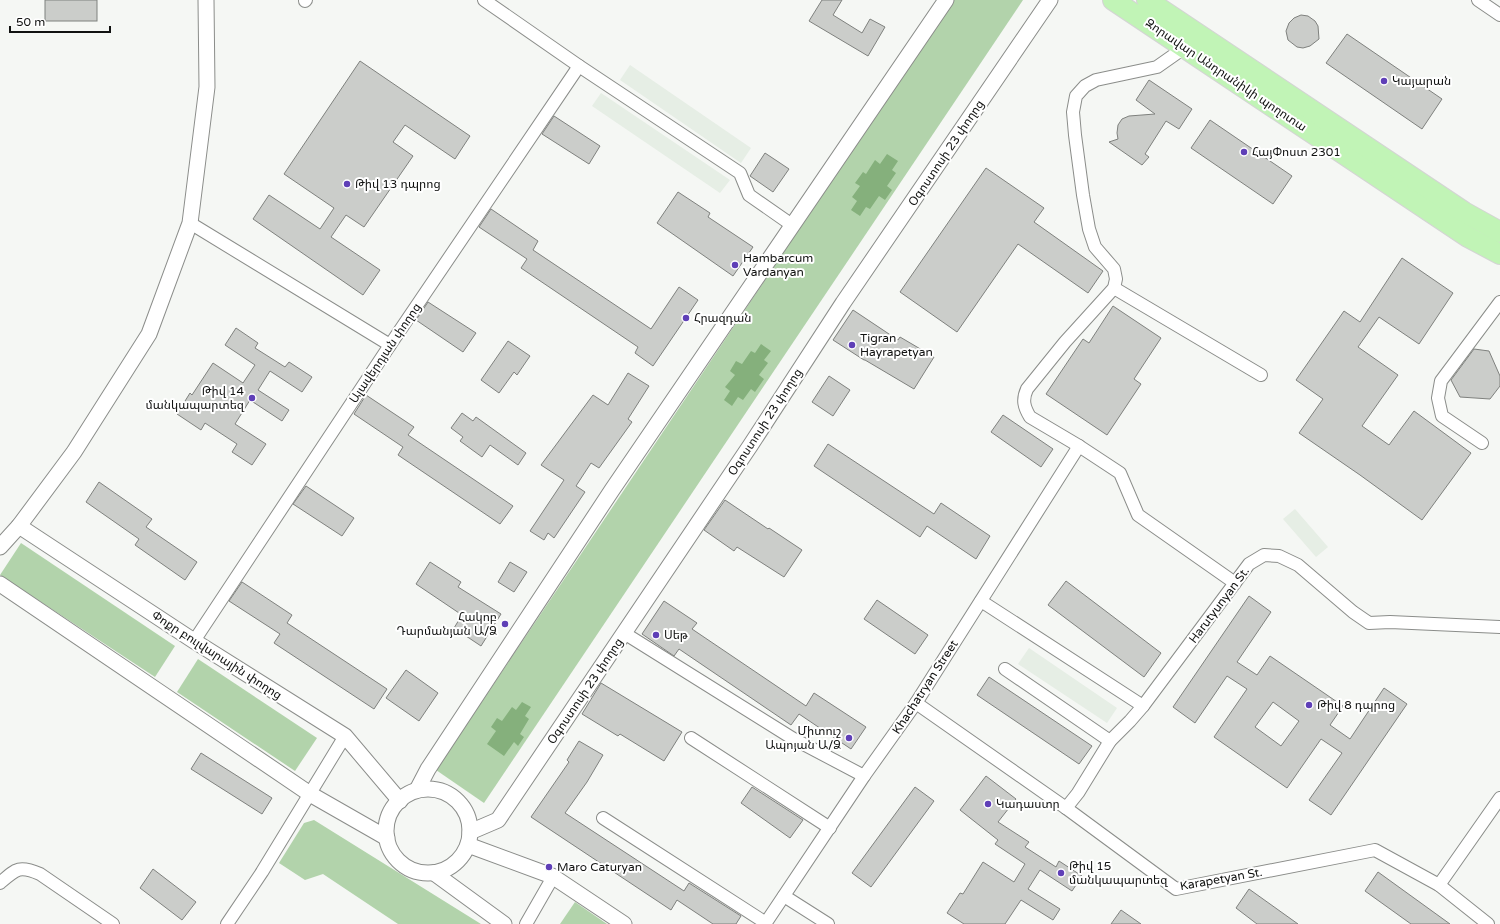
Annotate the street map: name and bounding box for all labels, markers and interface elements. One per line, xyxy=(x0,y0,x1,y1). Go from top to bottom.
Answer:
scale bar xyxy=(10,8,110,34)
text: 50 m xyxy=(16,15,45,29)
street label: Զորավար Անդրանիկի պողոտա xyxy=(1143,16,1309,134)
place label: Կայարան xyxy=(1392,74,1451,88)
marker: Կայարան xyxy=(1379,76,1389,86)
street label: Օգոստոսի 23 փողոց xyxy=(905,97,987,209)
place label: ՀայՓոստ 2301 xyxy=(1252,145,1341,159)
marker: ՀայՓոստ 2301 xyxy=(1239,147,1249,157)
place label: Թիվ 13 դպրոց xyxy=(355,177,441,191)
marker: Թիվ 13 դպրոց xyxy=(342,179,352,189)
place label: Hambarcum Vardanyan xyxy=(743,251,813,279)
marker: Hambarcum Vardanyan xyxy=(730,260,740,270)
street label: Ալավերդյան փողոց xyxy=(346,300,424,406)
place label: Հրազդան xyxy=(694,311,751,325)
marker: Հրազդան xyxy=(681,313,691,323)
place label: Tigran Hayrapetyan xyxy=(860,331,933,359)
marker: Tigran Hayrapetyan xyxy=(847,340,857,350)
street label: Օգոստոսի 23 փողոց xyxy=(725,366,805,478)
place label: Թիվ 14 մանկապարտեզ xyxy=(146,384,245,412)
marker: Թիվ 14 մանկապարտեզ xyxy=(247,393,257,403)
street label: Harutyunyan St. xyxy=(1186,564,1252,646)
street label: Փոքր բուլվարային փողոց xyxy=(149,608,285,702)
place label: Հակոբ Դարմանյան Ա/Ձ xyxy=(397,610,497,638)
marker: Հակոբ Դարմանյան Ա/Ձ xyxy=(500,619,510,629)
place label: Սեթ xyxy=(664,628,689,642)
marker: Սեթ xyxy=(651,630,661,640)
street label: Օգոստոսի 23 փողոց xyxy=(544,635,626,747)
street label: Khachatryan Street xyxy=(889,637,961,737)
place label: Թիվ 8 դպրոց xyxy=(1317,698,1395,712)
marker: Թիվ 8 դպրոց xyxy=(1304,700,1314,710)
place label: Միտուշ Ապոյան Ա/Ձ xyxy=(765,724,841,752)
marker: Միտուշ Ապոյան Ա/Ձ xyxy=(844,733,854,743)
place label: Կադաստր xyxy=(996,797,1060,811)
marker: Կադաստր xyxy=(983,799,993,809)
place label: Թիվ 15 մանկապարտեզ xyxy=(1069,859,1168,887)
place label: Maro Caturyan xyxy=(557,860,642,874)
marker: Maro Caturyan xyxy=(544,862,554,872)
street label: Karapetyan St. xyxy=(1179,865,1263,893)
marker: Թիվ 15 մանկապարտեզ xyxy=(1056,868,1066,878)

